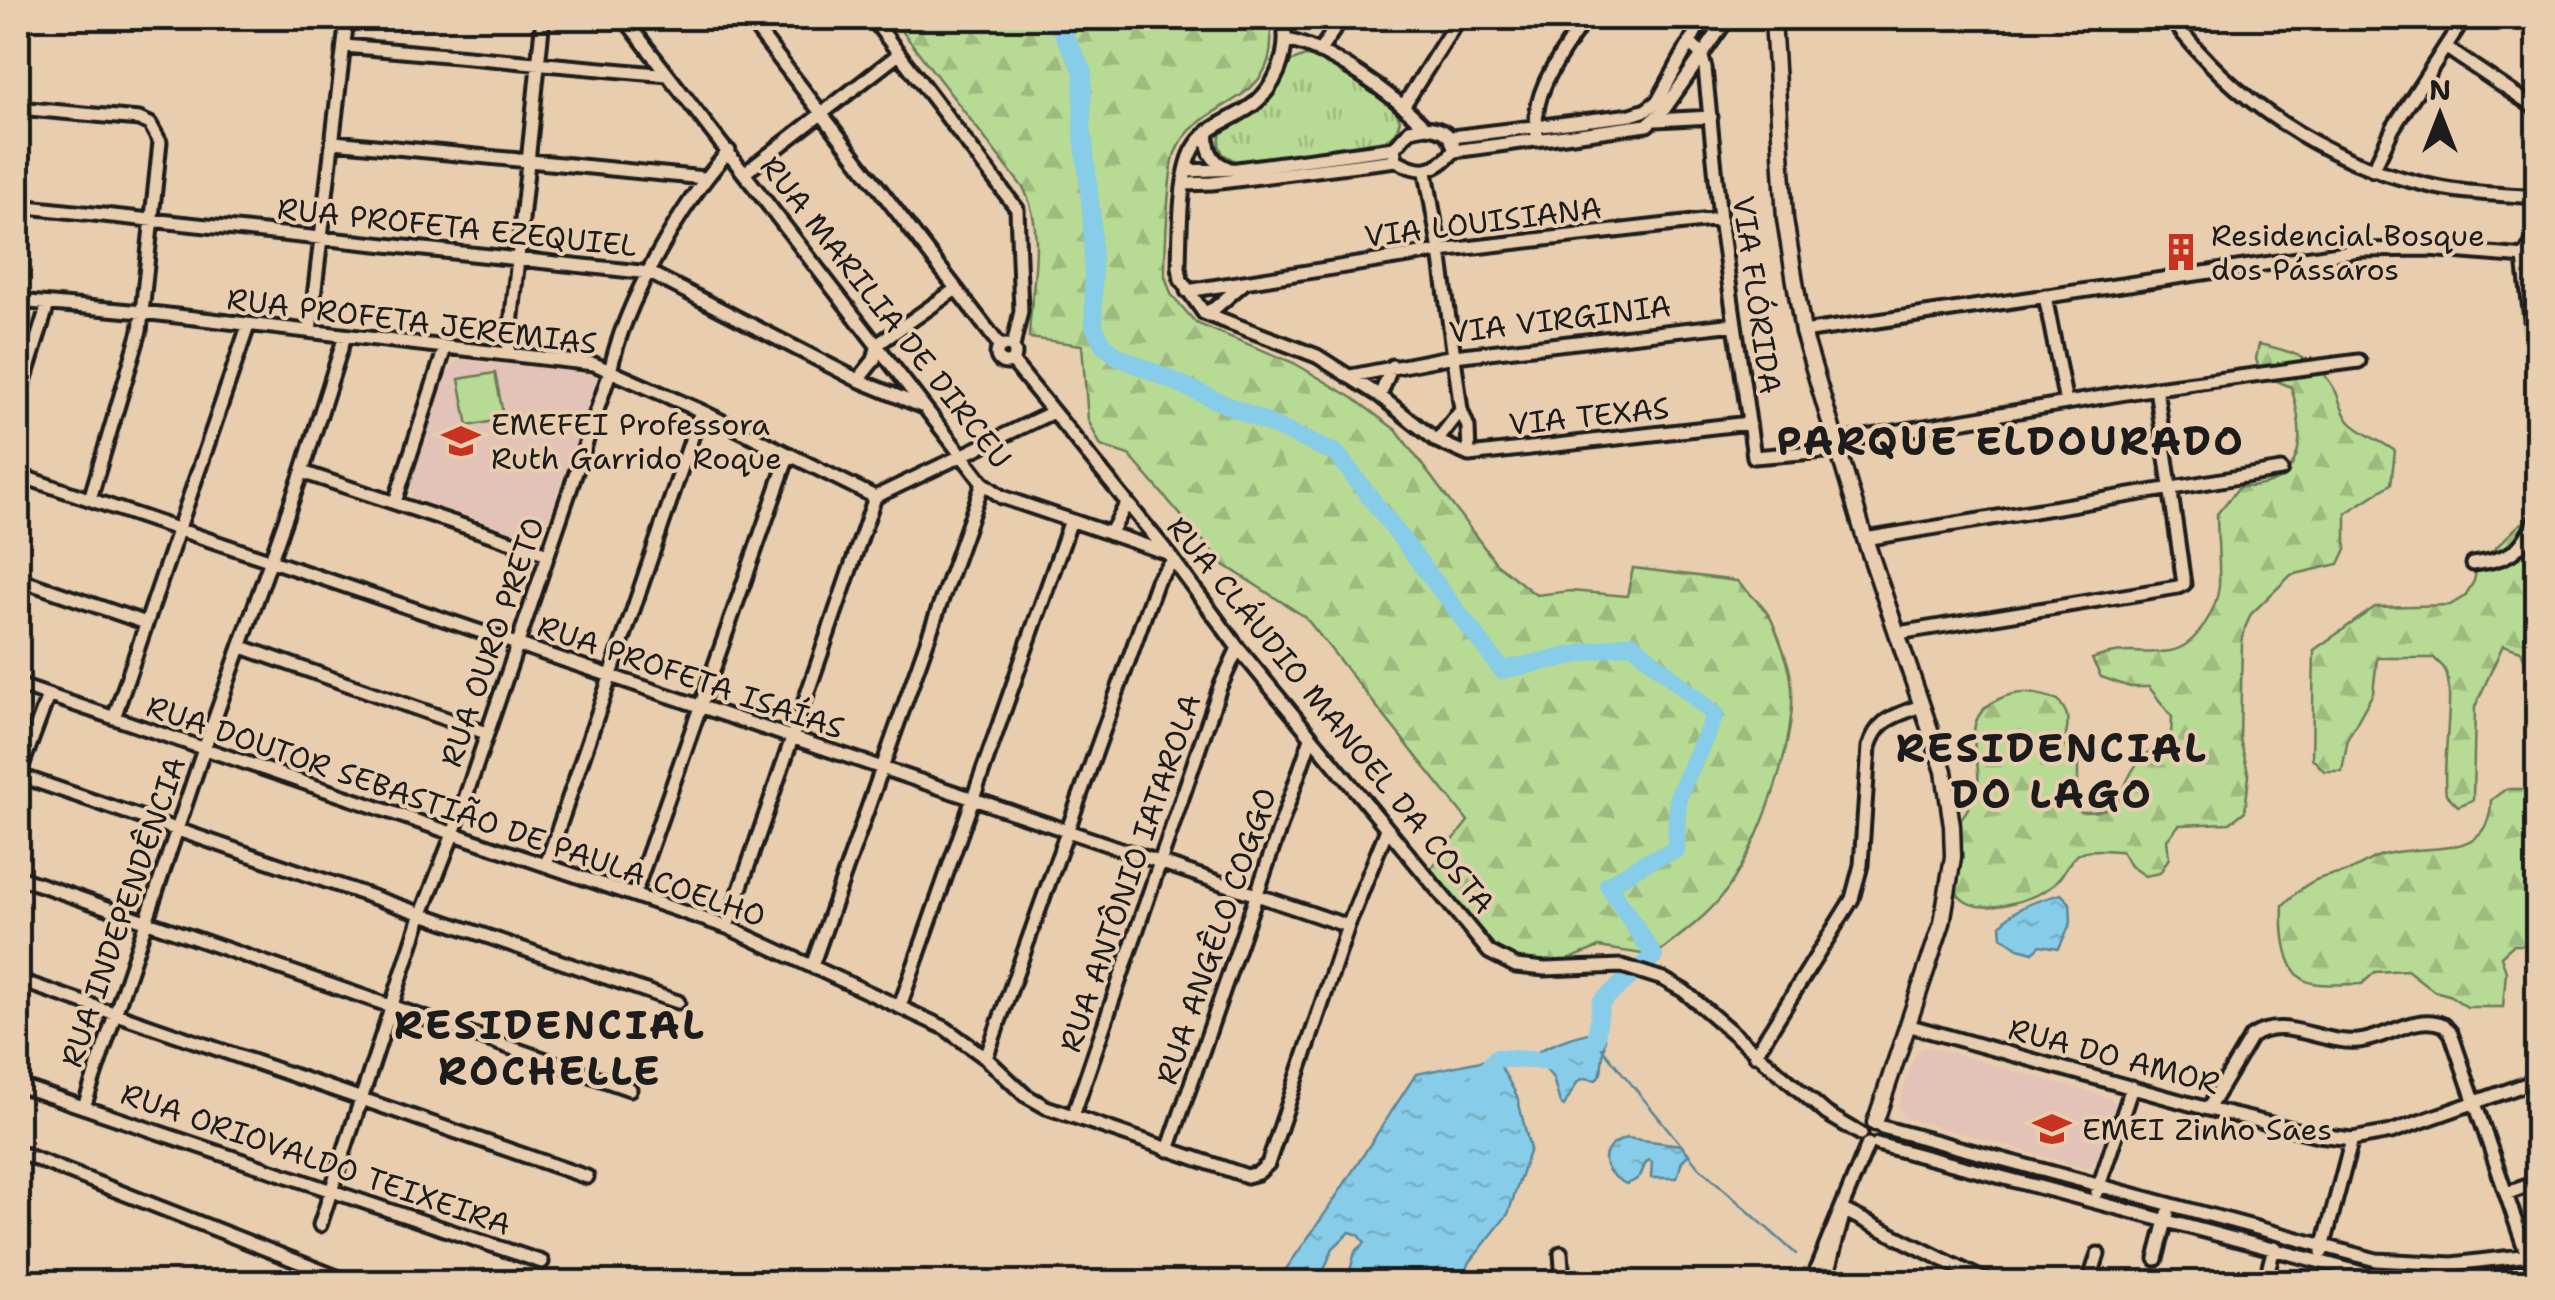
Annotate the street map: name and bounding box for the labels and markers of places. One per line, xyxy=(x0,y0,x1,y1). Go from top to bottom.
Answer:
place label: Residencial Bosque dos Pássaros xyxy=(2211,215,2485,290)
building icon: Residencial Bosque dos Pássaros xyxy=(2160,231,2202,273)
place label: EMEFEI Professora Ruth Garrido Roque xyxy=(491,404,782,479)
school or university icon: EMEFEI Professora Ruth Garrido Roque xyxy=(440,420,482,462)
school or university icon: EMEI Zinho Saes xyxy=(2031,1108,2073,1150)
place label: EMEI Zinho Saes xyxy=(2082,1109,2332,1150)

